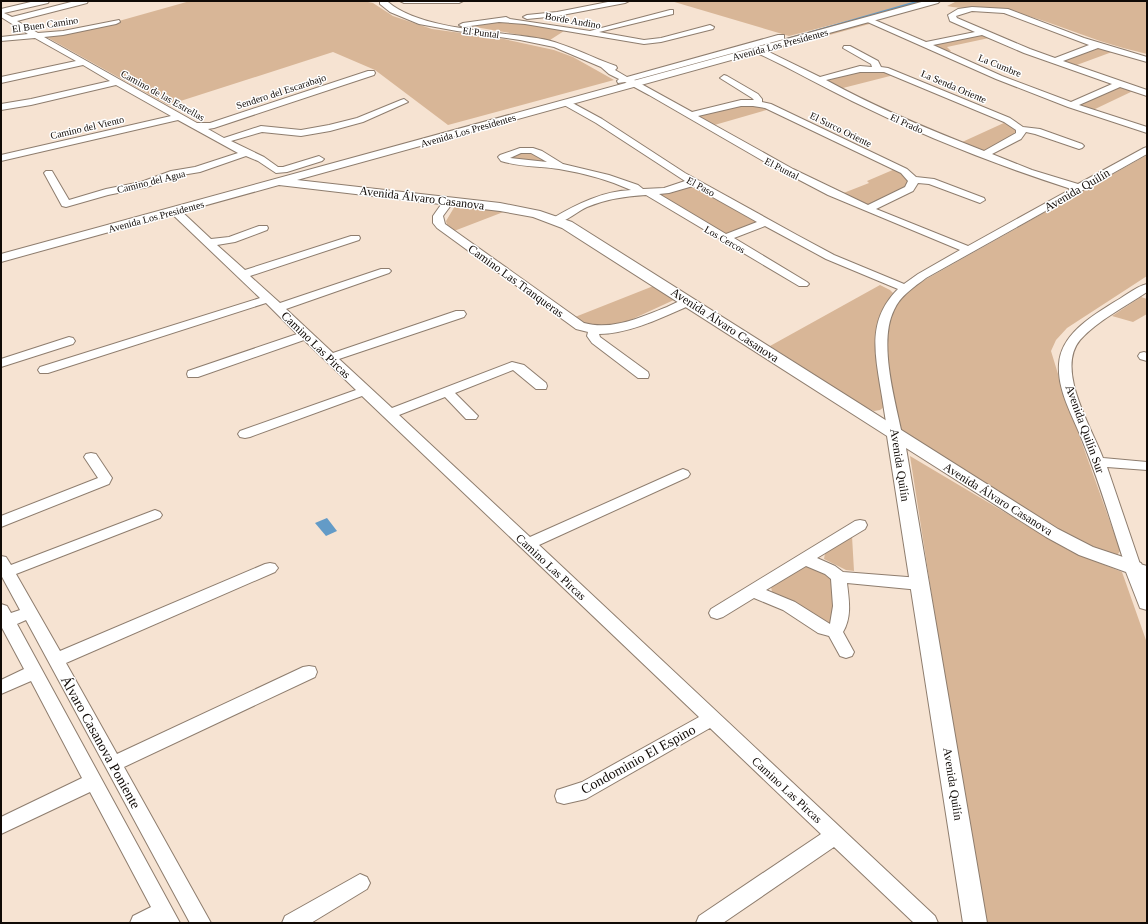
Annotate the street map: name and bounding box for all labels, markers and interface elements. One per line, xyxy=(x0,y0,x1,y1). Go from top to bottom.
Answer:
street label: Borde Andino xyxy=(544,10,602,31)
street label: El Buen Camino xyxy=(11,14,79,35)
street label: El Puntal xyxy=(462,25,500,40)
street label: Avenida Los Presidentes xyxy=(731,26,829,63)
street label: La Cumbre xyxy=(977,52,1023,79)
street label: Camino de las Estrellas xyxy=(119,68,207,123)
street label: La Senda Oriente xyxy=(919,68,989,105)
street label: Sendero del Escarabajo xyxy=(235,72,327,111)
street label: El Surco Oriente xyxy=(808,110,874,149)
street label: El Prado xyxy=(889,111,925,136)
street label: Avenida Los Presidentes xyxy=(419,112,517,149)
street label: Camino del Viento xyxy=(49,114,125,141)
street label: El Puntal xyxy=(763,155,801,182)
street label: Avenida Quilín xyxy=(1042,166,1112,214)
street label: Camino del Agua xyxy=(116,168,187,195)
street label: El Paso xyxy=(685,174,717,199)
street label: Avenida Álvaro Casanova xyxy=(359,183,486,213)
street label: Avenida Los Presidentes xyxy=(107,198,205,235)
street label: Los Cercos xyxy=(702,223,747,256)
street label: Camino Las Tranqueras xyxy=(466,242,567,321)
street label: Avenida Álvaro Casanova xyxy=(668,285,782,365)
street label: Camino Las Pircas xyxy=(279,308,354,382)
street label: Avenida Quilín Sur xyxy=(1062,383,1108,475)
street label: Avenida Quilín xyxy=(887,428,913,502)
street label: Avenida Álvaro Casanova xyxy=(941,460,1056,539)
street label: Camino Las Pircas xyxy=(513,531,589,603)
street label: Álvaro Casanova Poniente xyxy=(58,673,144,811)
street label: Condominio El Espino xyxy=(578,722,698,797)
street label: Avenida Quilín xyxy=(940,747,966,821)
street label: Camino Las Pircas xyxy=(749,754,825,826)

